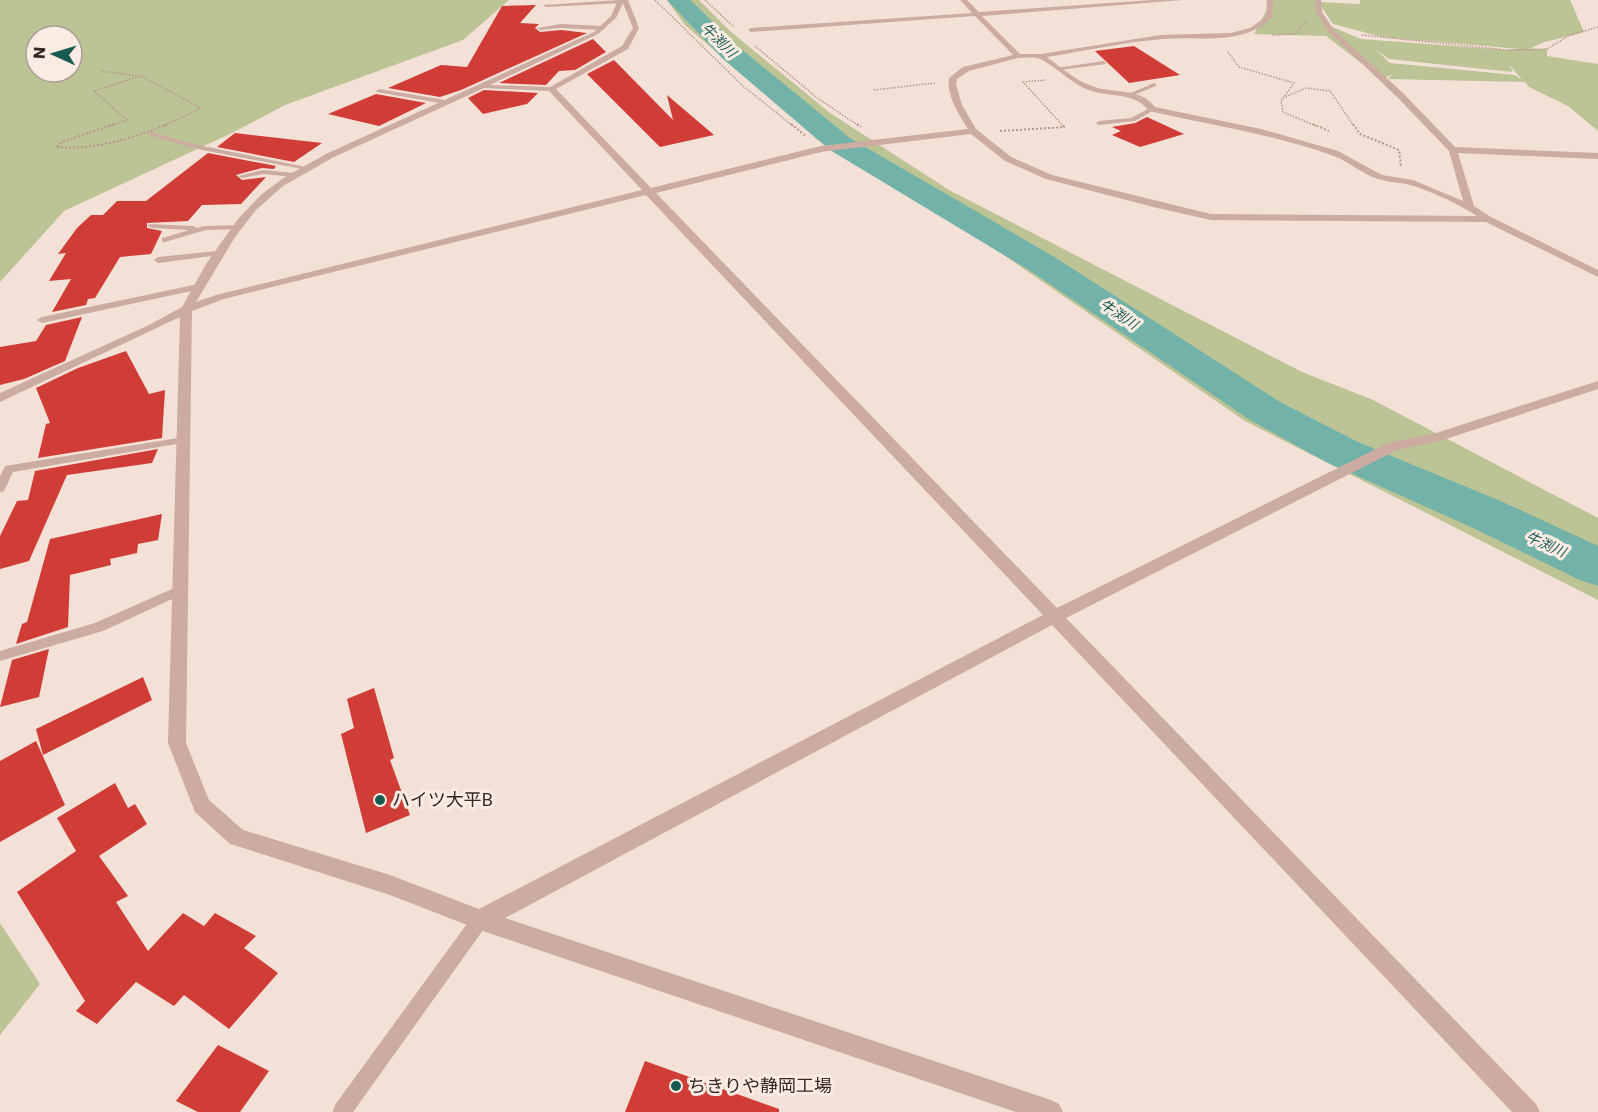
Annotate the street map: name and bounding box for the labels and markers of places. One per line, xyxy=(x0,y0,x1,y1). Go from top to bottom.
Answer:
place label: ハイツ大平B xyxy=(392,787,493,812)
marker: ハイツ大平B xyxy=(373,793,387,807)
place label: ちきりや静岡工場 xyxy=(688,1073,832,1098)
marker: ちきりや静岡工場 xyxy=(669,1079,683,1093)

